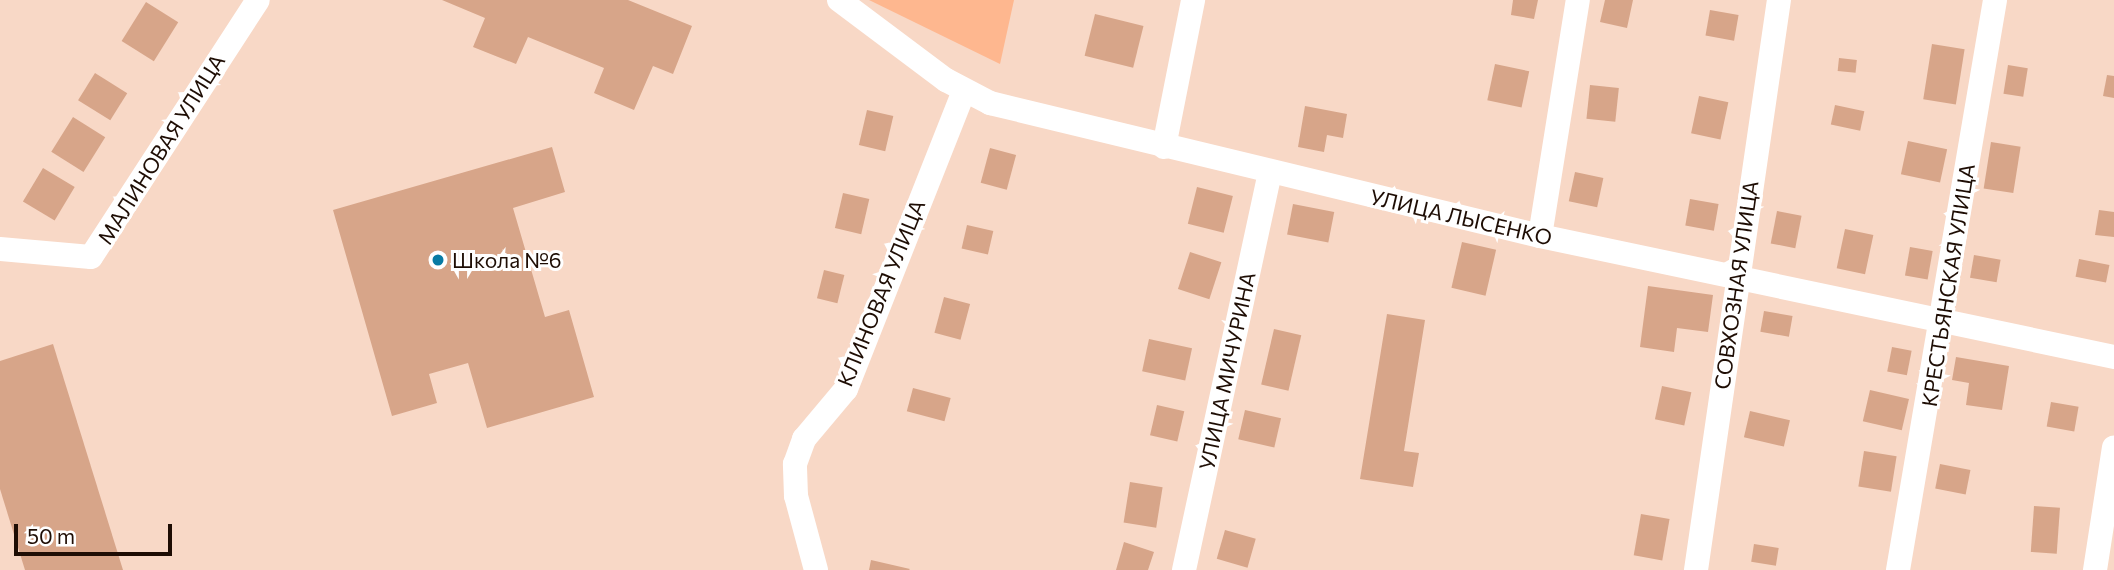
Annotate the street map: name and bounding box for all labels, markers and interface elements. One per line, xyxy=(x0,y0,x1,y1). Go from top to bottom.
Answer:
street label: МАЛИНОВАЯ УЛИЦА xyxy=(92,49,230,249)
street label: КРЕСТЬЯНСКАЯ УЛИЦА xyxy=(1916,162,1980,408)
street label: СОВХОЗНАЯ УЛИЦА xyxy=(1709,179,1763,391)
street label: УЛИЦА ЛЫСЕНКО xyxy=(1368,184,1554,250)
street label: КЛИНОВАЯ УЛИЦА xyxy=(832,196,930,390)
place label: Школа №6 xyxy=(452,247,561,273)
marker: Школа №6 xyxy=(430,252,446,268)
street label: УЛИЦА МИЧУРИНА xyxy=(1194,270,1260,472)
scale bar xyxy=(18,510,175,554)
text: 50 m xyxy=(27,523,75,548)

